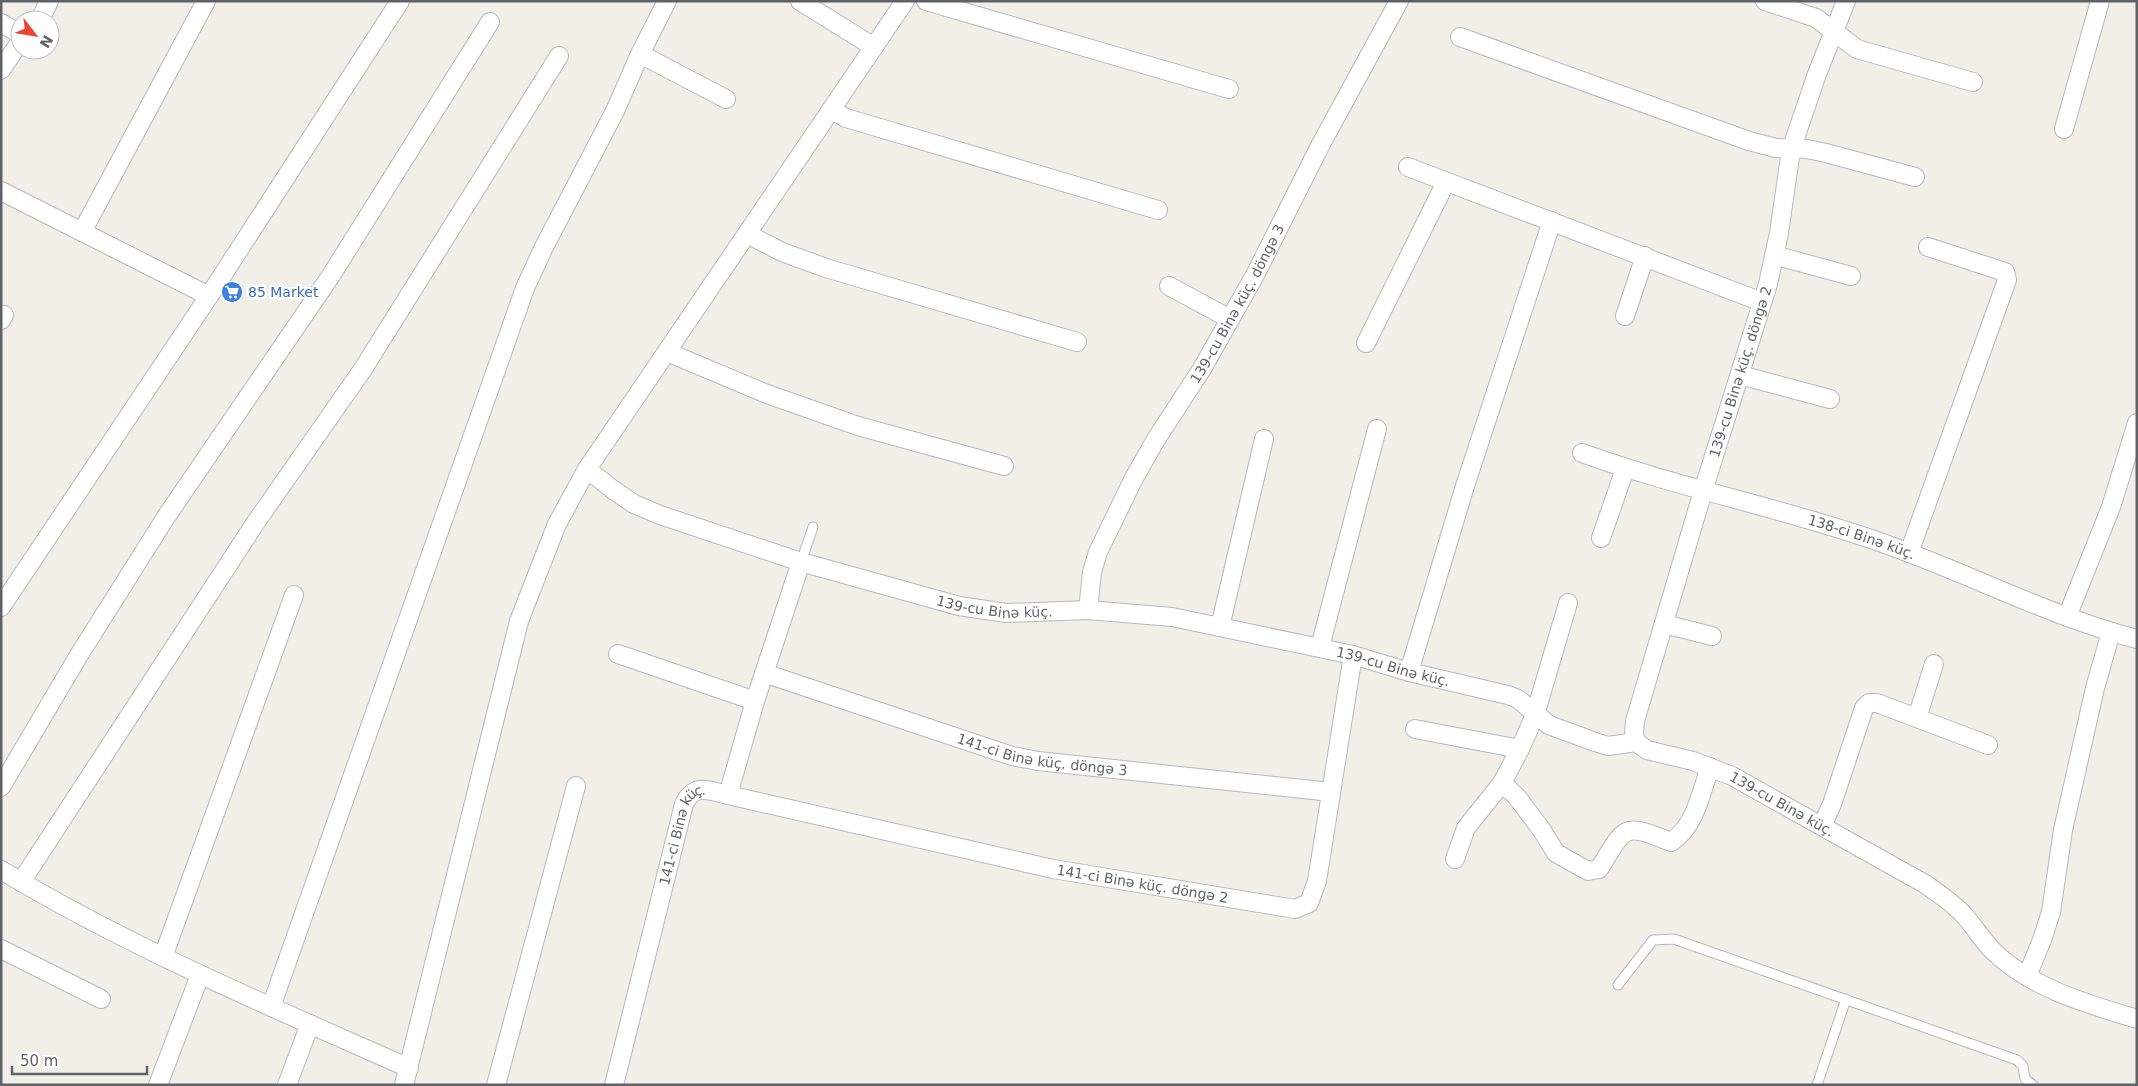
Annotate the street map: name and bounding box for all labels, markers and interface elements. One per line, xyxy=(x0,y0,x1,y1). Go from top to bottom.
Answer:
north arrow xyxy=(10,10,60,60)
text: N xyxy=(36,33,56,51)
street label: 139-cu Binə küç. döngə 3 xyxy=(1187,222,1287,386)
supermarket icon: 85 Market xyxy=(220,280,244,304)
place label: 85 Market xyxy=(248,284,319,300)
street label: 139-cu Binə küç. döngə 2 xyxy=(1706,284,1775,460)
street label: 138-ci Binə küç. xyxy=(1806,512,1918,562)
street label: 139-cu Binə küç. xyxy=(935,592,1053,621)
street label: 139-cu Binə küç. xyxy=(1335,644,1451,689)
street label: 141-ci Binə küç. döngə 3 xyxy=(955,730,1128,778)
street label: 139-cu Binə küç. xyxy=(1727,768,1837,840)
street label: 141-ci Binə küç. xyxy=(656,782,707,887)
street label: 141-ci Binə küç. döngə 2 xyxy=(1055,862,1229,906)
scale bar xyxy=(12,1044,148,1076)
text: 50 m xyxy=(20,1052,58,1070)

